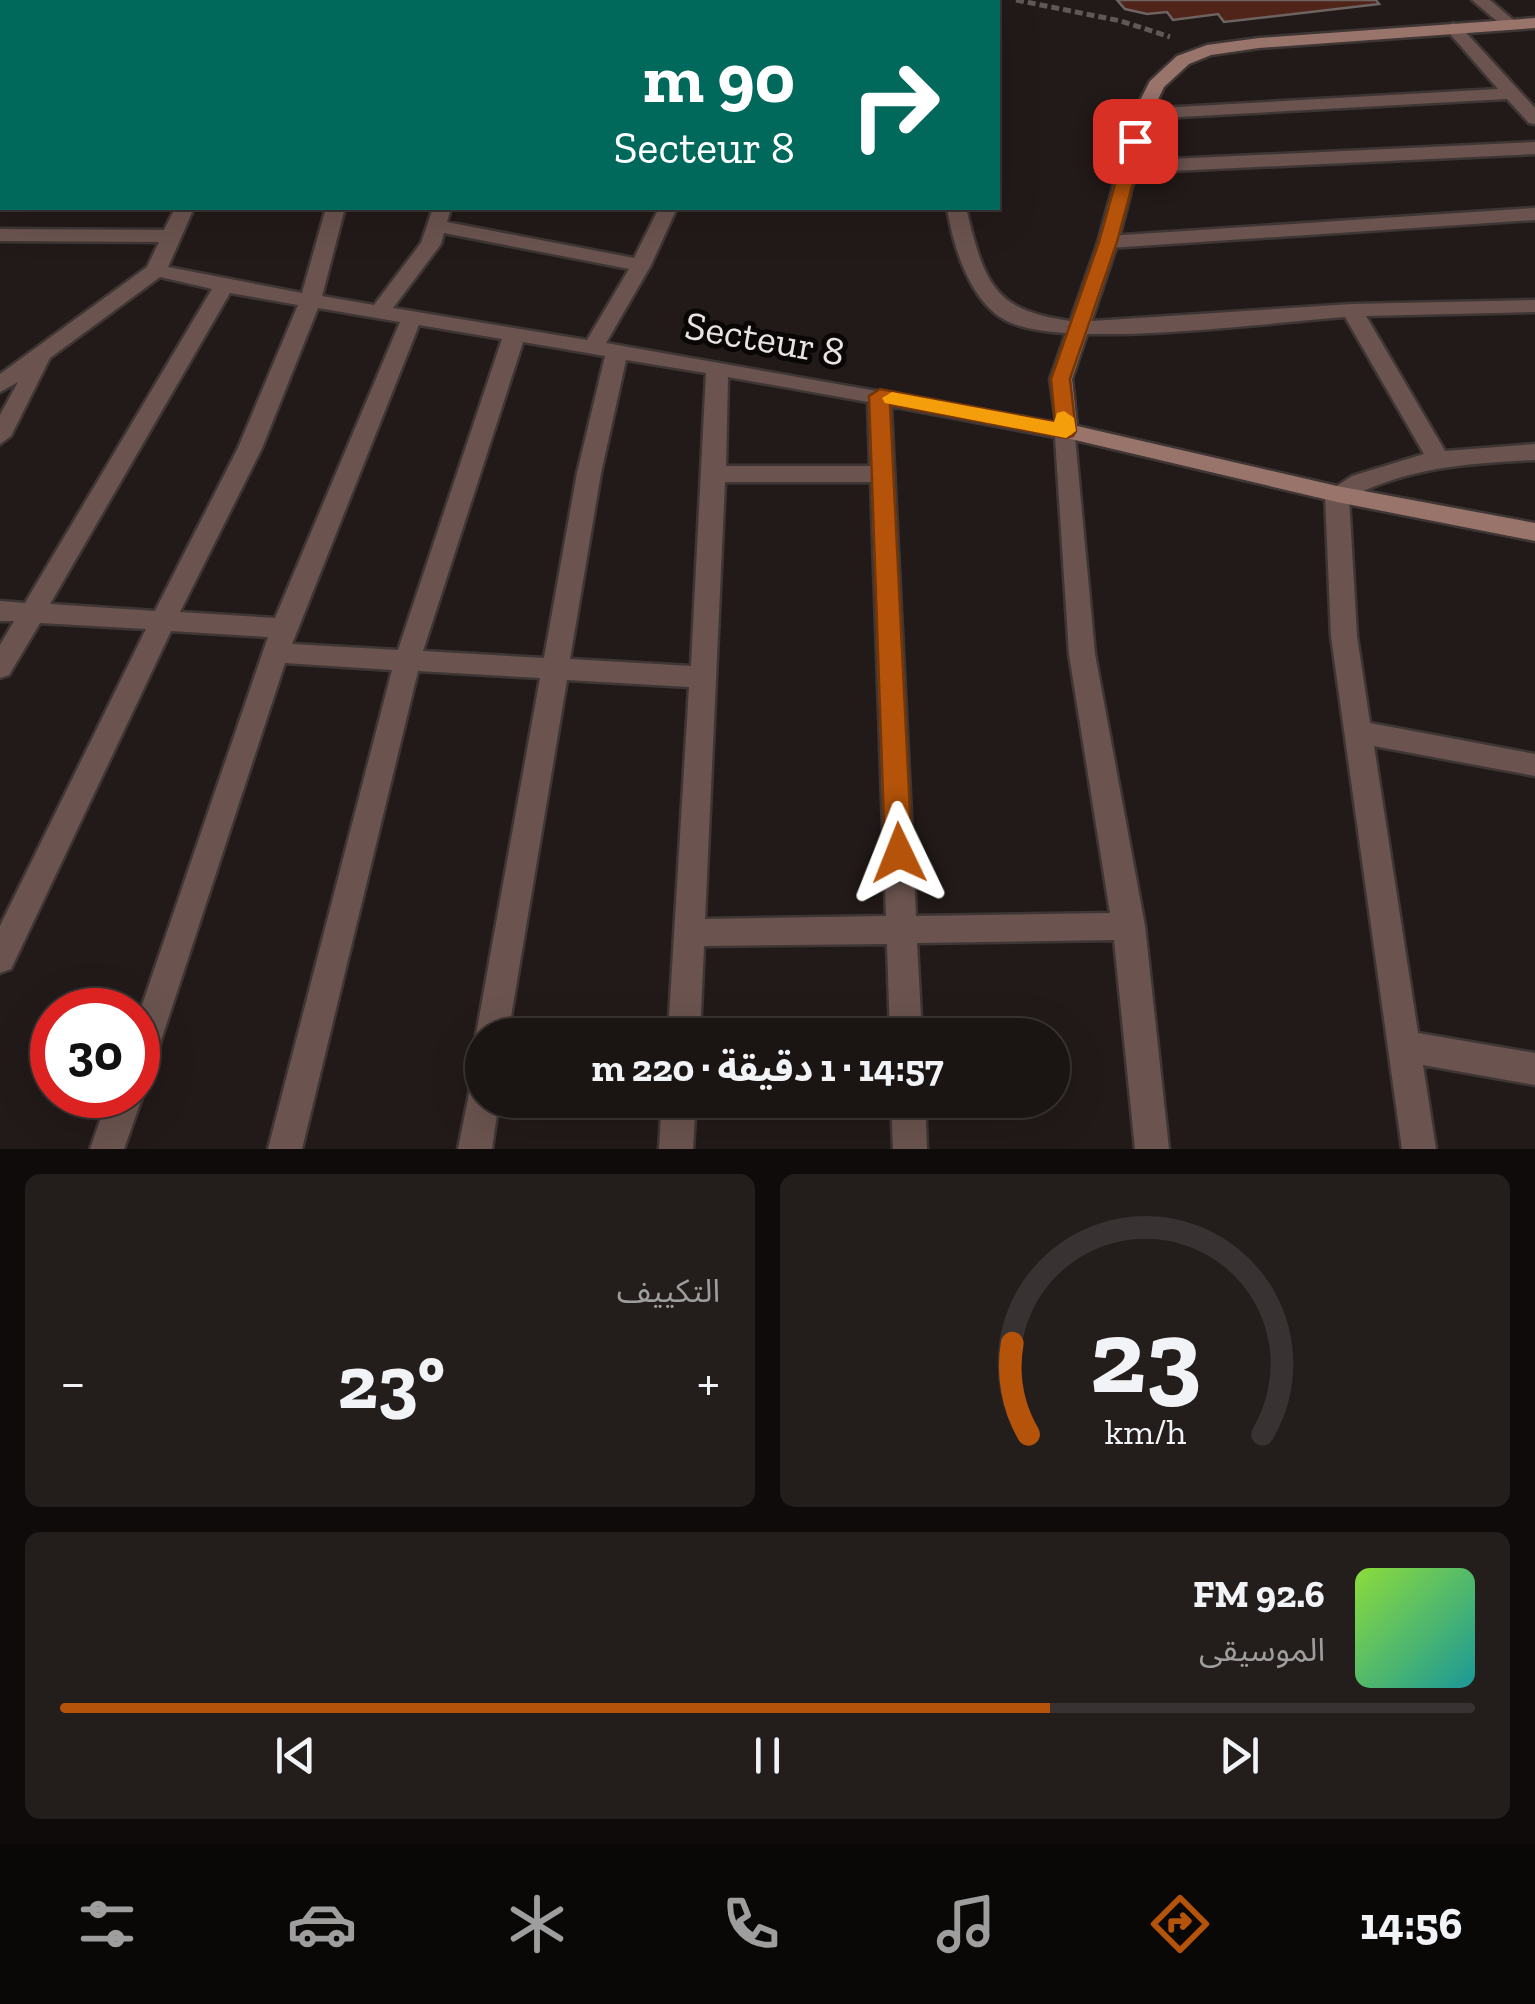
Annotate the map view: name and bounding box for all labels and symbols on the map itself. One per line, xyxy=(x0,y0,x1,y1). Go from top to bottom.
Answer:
pin xyxy=(1093,99,1178,184)
street label: Secteur 8 xyxy=(681,300,849,376)
position arrow xyxy=(847,801,951,905)
speed limit sign: 30 xyxy=(30,988,160,1118)

